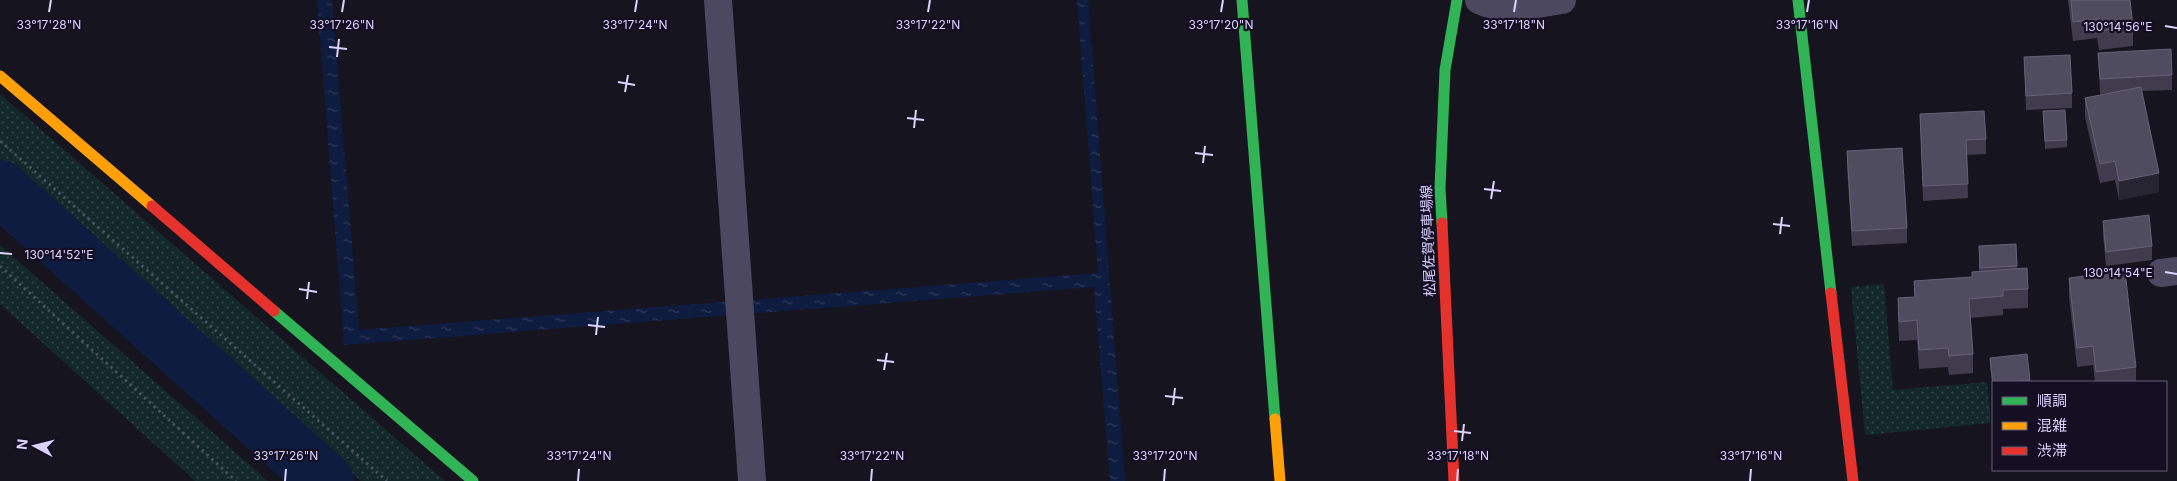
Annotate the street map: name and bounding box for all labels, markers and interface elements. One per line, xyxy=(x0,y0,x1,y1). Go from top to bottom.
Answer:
text: 33°17'28"N xyxy=(17,17,81,32)
text: 33°17'26"N xyxy=(310,17,374,32)
text: 33°17'24"N xyxy=(603,17,667,32)
text: 33°17'22"N xyxy=(896,17,960,32)
text: 33°17'20"N xyxy=(1189,17,1253,32)
text: 33°17'18"N xyxy=(1483,17,1545,32)
text: 33°17'16"N xyxy=(1776,17,1838,32)
text: 130°14'56"E xyxy=(2083,19,2153,34)
street label: 松尾佐賀停車場線 xyxy=(1417,185,1438,297)
text: 130°14'52"E xyxy=(25,247,93,262)
text: 130°14'54"E xyxy=(2083,265,2153,280)
legend xyxy=(1992,381,2167,471)
text: 順調 xyxy=(2037,391,2067,410)
text: 混雑 xyxy=(2037,416,2067,435)
north arrow xyxy=(10,421,60,471)
text: N xyxy=(13,438,31,451)
text: 渋滞 xyxy=(2037,441,2067,460)
text: 33°17'26"N xyxy=(254,448,318,463)
text: 33°17'24"N xyxy=(547,448,611,463)
text: 33°17'22"N xyxy=(840,448,904,463)
text: 33°17'20"N xyxy=(1133,448,1197,463)
text: 33°17'18"N xyxy=(1427,448,1489,463)
text: 33°17'16"N xyxy=(1720,448,1782,463)

